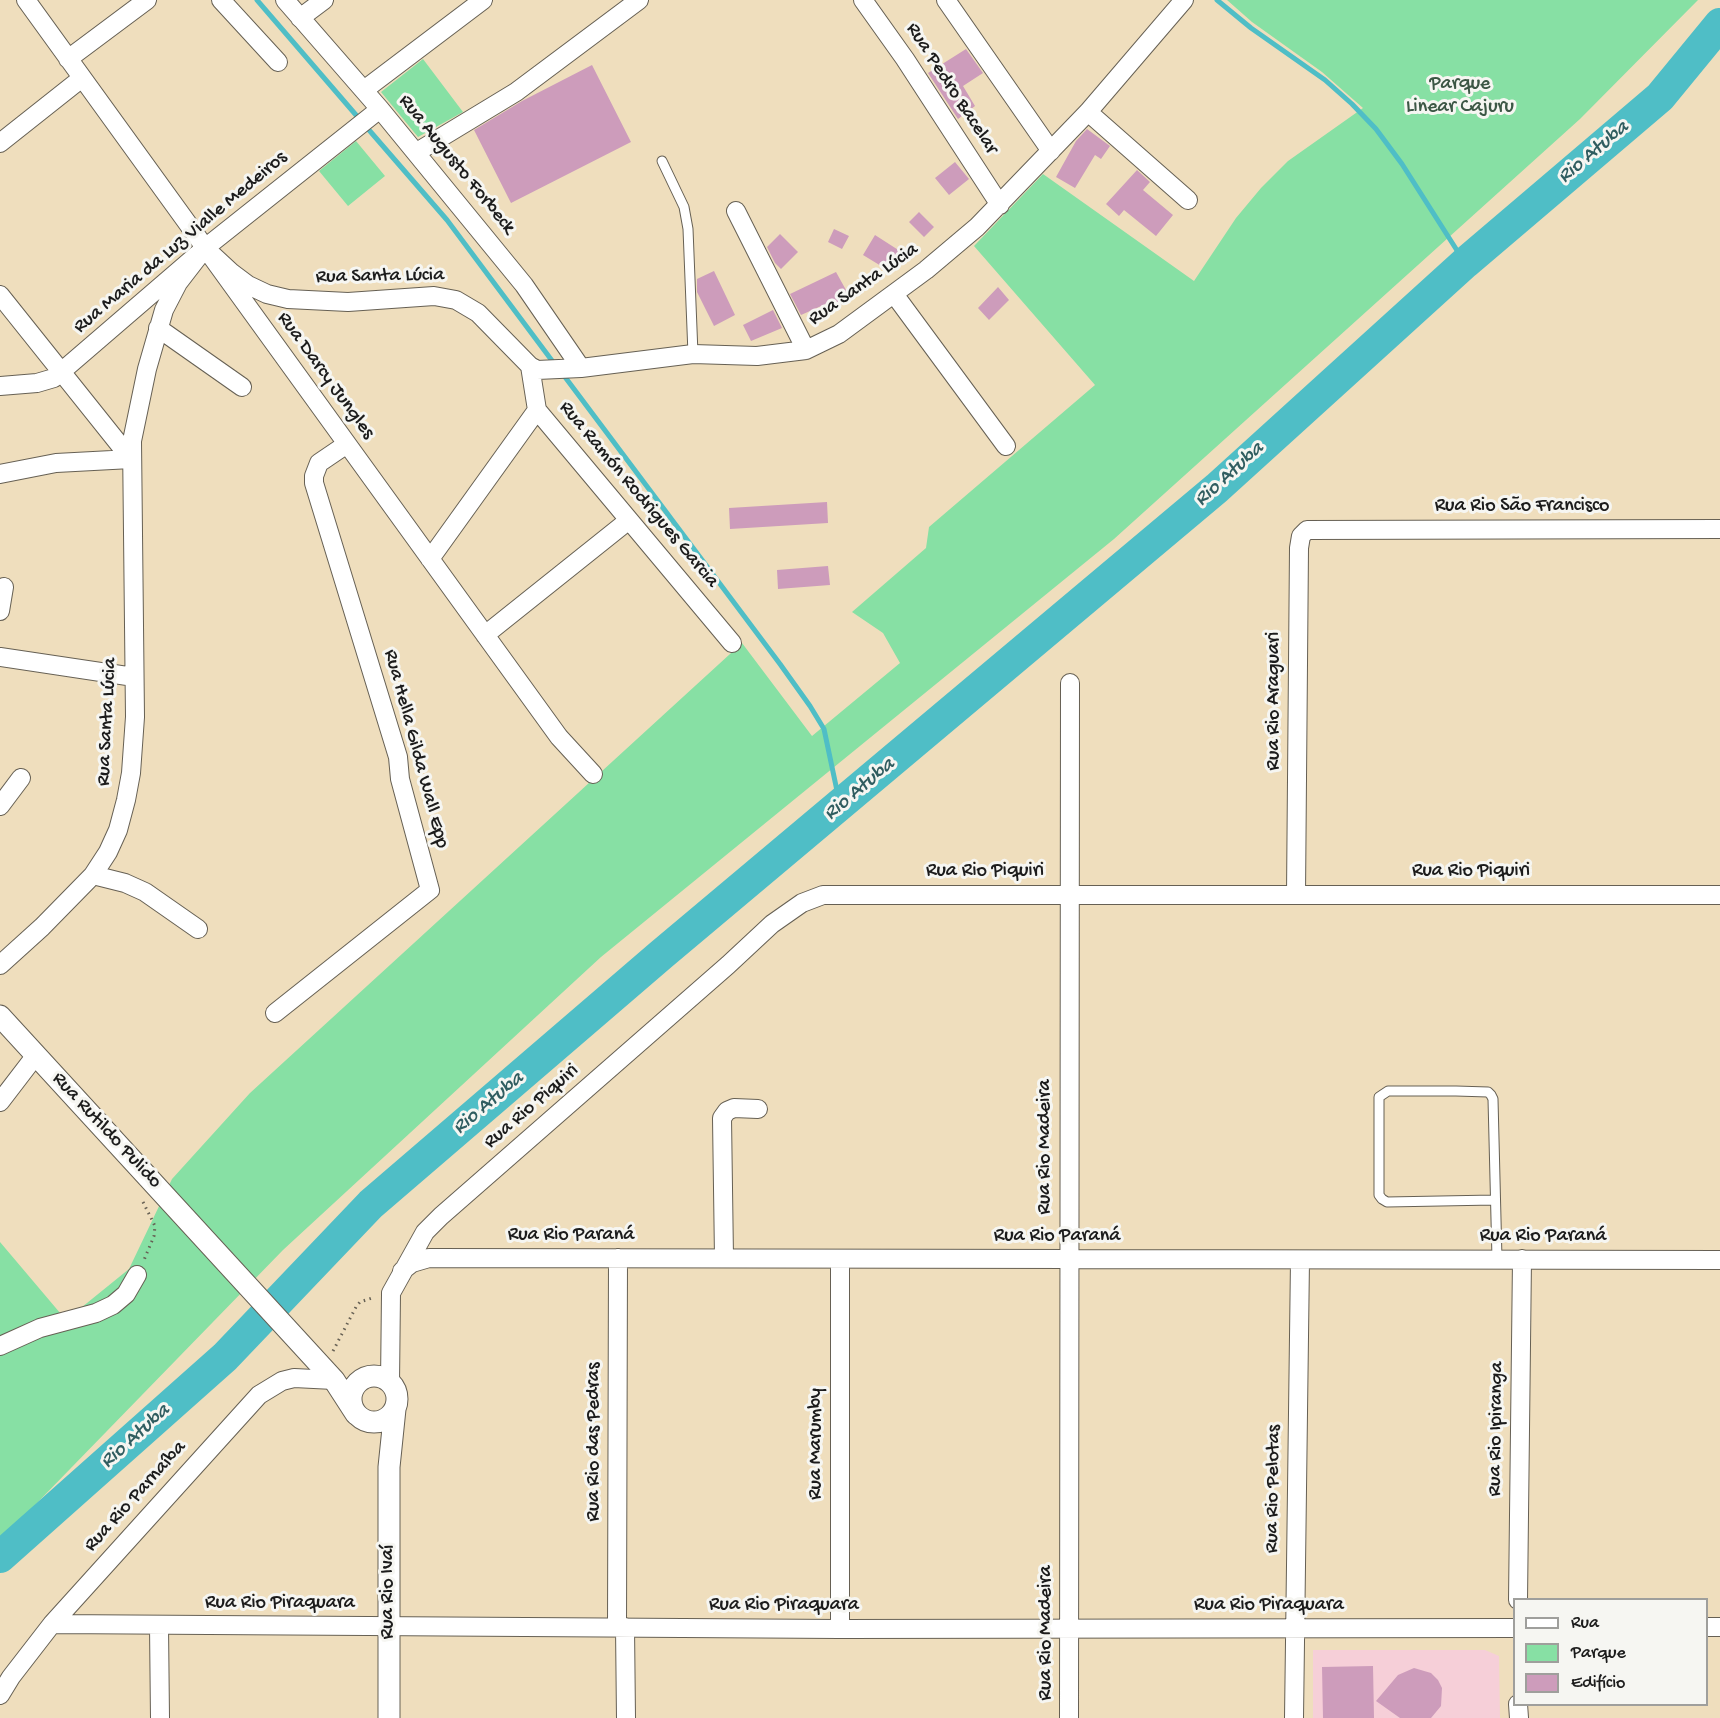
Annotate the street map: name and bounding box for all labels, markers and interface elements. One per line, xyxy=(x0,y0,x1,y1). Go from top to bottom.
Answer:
street label: Rua Pedro Bacelar xyxy=(900,19,1002,159)
park label: Parque Linear Cajuru xyxy=(1406,73,1514,120)
street label: Rua Augusto Forbeck xyxy=(392,90,520,240)
water label: Rio Atuba xyxy=(1553,116,1635,190)
street label: Rua Maria da Luz Vialle Medeiros xyxy=(69,147,293,339)
street label: Rua Santa Lúcia xyxy=(804,238,924,332)
street label: Rua Santa Lúcia xyxy=(316,264,444,290)
street label: Rua Darcy Jungles xyxy=(271,308,379,444)
street label: Rua Ramón Rodrigues Garcia xyxy=(553,397,723,593)
water label: Rio Atuba xyxy=(1190,437,1270,513)
street label: Rua Rio São Francisco xyxy=(1435,495,1609,519)
street label: Rua Rio Araguari xyxy=(1263,632,1287,770)
street label: Rua Hella Gilda Wall Epp xyxy=(377,647,453,851)
street label: Rua Santa Lúcia xyxy=(93,657,123,787)
water label: Rio Atuba xyxy=(819,753,901,827)
street label: Rua Rio Piquiri xyxy=(926,860,1044,884)
street label: Rua Rio Piquiri xyxy=(1412,860,1530,884)
street label: Rua Rio Piquiri xyxy=(480,1059,584,1155)
water label: Rio Atuba xyxy=(448,1067,530,1141)
street label: Rua Rutildo Pulido xyxy=(46,1068,166,1194)
street label: Rua Rio Madeira xyxy=(1034,1079,1058,1215)
street label: Rua Rio Paraná xyxy=(508,1224,634,1248)
street label: Rua Rio Paraná xyxy=(994,1225,1120,1249)
street label: Rua Rio Paraná xyxy=(1480,1225,1606,1249)
street label: Rua Rio Ipiranga xyxy=(1484,1361,1510,1497)
street label: Rua Rio das Pedras xyxy=(583,1362,607,1522)
street label: Rua Marumby xyxy=(805,1388,829,1500)
water label: Rio Atuba xyxy=(96,1399,176,1475)
street label: Rua Rio Pelotas xyxy=(1261,1425,1287,1553)
street label: Rua Rio Parnaíba xyxy=(80,1436,192,1558)
street label: Rua Rio Ivaí xyxy=(377,1545,401,1639)
street label: Rua Rio Madeira xyxy=(1035,1565,1059,1701)
street label: Rua Rio Piraquara xyxy=(205,1592,355,1616)
street label: Rua Rio Piraquara xyxy=(709,1594,859,1618)
street label: Rua Rio Piraquara xyxy=(1194,1594,1344,1618)
legend xyxy=(1513,1598,1708,1706)
text: Rua xyxy=(1571,1613,1599,1634)
text: Parque xyxy=(1571,1643,1626,1664)
text: Edifício xyxy=(1571,1673,1625,1694)

